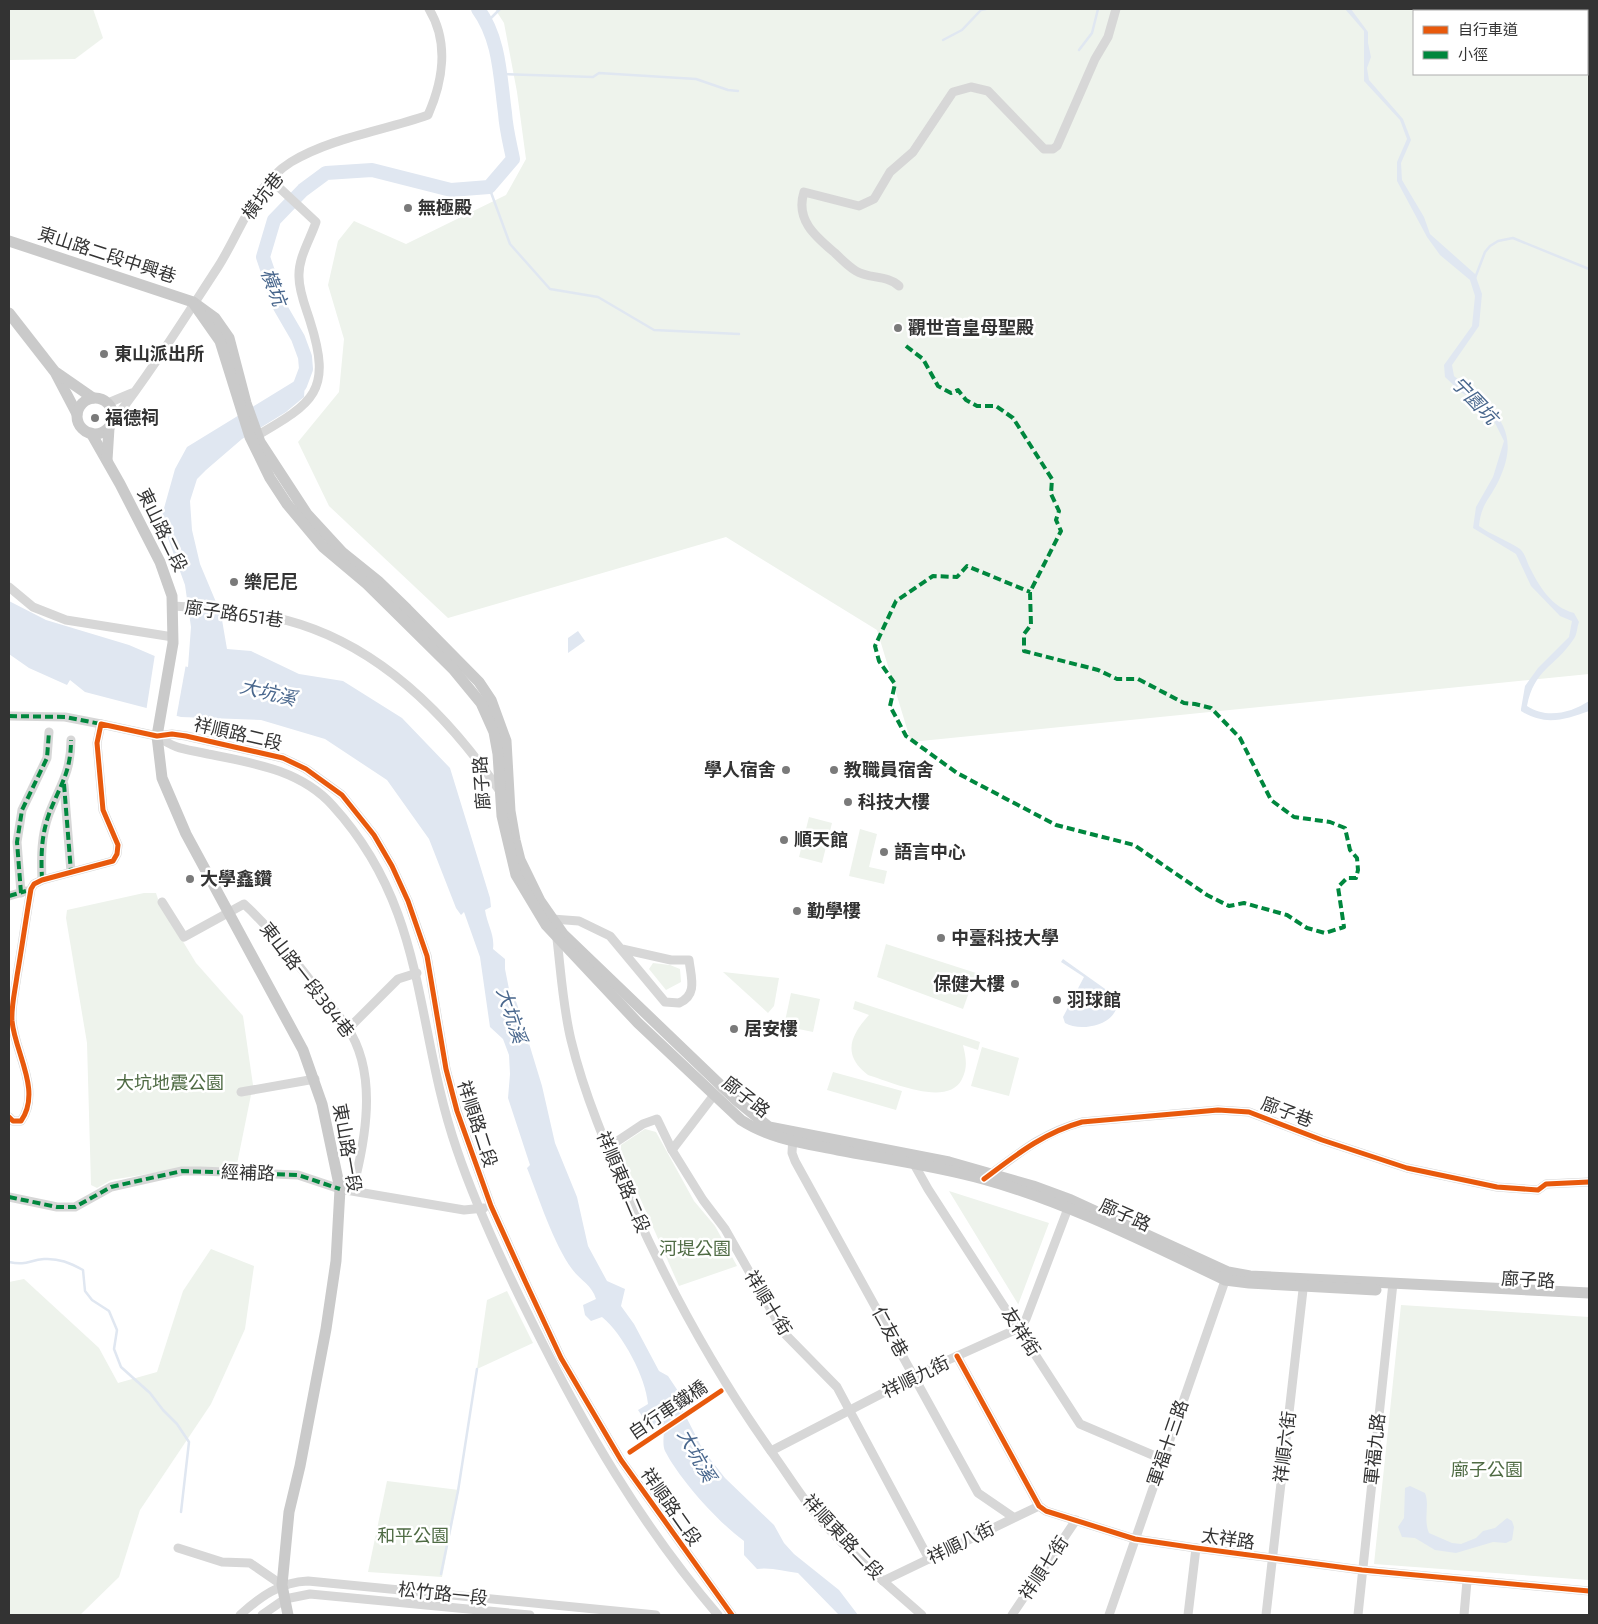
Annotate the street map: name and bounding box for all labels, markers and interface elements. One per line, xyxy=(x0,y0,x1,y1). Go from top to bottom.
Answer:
legend xyxy=(1413,10,1588,75)
text: 自行車道 xyxy=(1458,20,1518,38)
text: 小徑 xyxy=(1458,45,1488,63)
street label: 橫坑巷 xyxy=(237,167,288,223)
place label: 無極殿 xyxy=(418,196,472,218)
marker: 無極殿 xyxy=(402,202,414,214)
street label: 東山路二段中興巷 xyxy=(35,221,179,287)
water label: 橫坑 xyxy=(257,265,293,311)
place label: 觀世音皇母聖殿 xyxy=(908,316,1034,338)
marker: 觀世音皇母聖殿 xyxy=(892,322,904,334)
place label: 東山派出所 xyxy=(114,342,204,364)
marker: 東山派出所 xyxy=(98,348,110,360)
water label: 宁園坑 xyxy=(1447,371,1506,430)
place label: 福德祠 xyxy=(105,406,159,428)
marker: 福德祠 xyxy=(89,412,101,424)
street label: 東山路二段 xyxy=(133,484,193,575)
place label: 樂尼尼 xyxy=(244,570,298,592)
marker: 樂尼尼 xyxy=(228,576,240,588)
street label: 廍子路651巷 xyxy=(184,595,285,631)
water label: 大坑溪 xyxy=(238,673,301,710)
street label: 祥順路二段 xyxy=(192,712,285,754)
street label: 廍子路 xyxy=(468,755,494,811)
place label: 學人宿舍 xyxy=(704,758,776,780)
place label: 教職員宿舍 xyxy=(844,758,934,780)
marker: 學人宿舍 xyxy=(780,764,792,776)
marker: 教職員宿舍 xyxy=(828,764,840,776)
place label: 科技大樓 xyxy=(858,790,930,812)
marker: 科技大樓 xyxy=(842,796,854,808)
place label: 順天館 xyxy=(794,828,848,850)
marker: 順天館 xyxy=(778,834,790,846)
place label: 語言中心 xyxy=(894,840,966,862)
marker: 語言中心 xyxy=(878,846,890,858)
place label: 大學鑫鑽 xyxy=(200,867,272,889)
marker: 大學鑫鑽 xyxy=(184,873,196,885)
place label: 勤學樓 xyxy=(807,899,861,921)
marker: 勤學樓 xyxy=(791,905,803,917)
street label: 東山路一段384巷 xyxy=(256,917,360,1041)
place label: 中臺科技大學 xyxy=(951,926,1059,948)
marker: 中臺科技大學 xyxy=(935,932,947,944)
place label: 保健大樓 xyxy=(933,972,1005,994)
marker: 保健大樓 xyxy=(1009,978,1021,990)
water label: 大坑溪 xyxy=(493,984,533,1048)
place label: 羽球館 xyxy=(1067,988,1121,1010)
marker: 羽球館 xyxy=(1051,994,1063,1006)
place label: 居安樓 xyxy=(744,1017,798,1039)
marker: 居安樓 xyxy=(728,1023,740,1035)
park label: 大坑地震公園 xyxy=(116,1071,224,1093)
street label: 廍子路 xyxy=(719,1071,775,1122)
street label: 祥順路二段 xyxy=(454,1077,502,1170)
street label: 廍子巷 xyxy=(1258,1091,1317,1131)
street label: 東山路一段 xyxy=(329,1102,367,1194)
street label: 祥順東路二段 xyxy=(593,1128,655,1236)
street label: 經補路 xyxy=(221,1160,275,1184)
street label: 廍子路 xyxy=(1096,1193,1155,1235)
park label: 河堤公園 xyxy=(659,1237,731,1259)
street label: 祥順十街 xyxy=(741,1266,797,1339)
street label: 廍子路 xyxy=(1501,1267,1556,1291)
street label: 仁友巷 xyxy=(868,1303,914,1360)
street label: 友祥街 xyxy=(998,1303,1046,1360)
street label: 祥順九街 xyxy=(878,1350,953,1402)
street label: 自行車鐵橋 xyxy=(624,1375,711,1443)
street label: 軍福十三路 xyxy=(1142,1397,1192,1489)
street label: 祥順六街 xyxy=(1269,1410,1299,1484)
street label: 軍福九路 xyxy=(1359,1412,1389,1486)
water label: 大坑溪 xyxy=(674,1424,723,1488)
park label: 廍子公園 xyxy=(1451,1458,1523,1480)
street label: 祥順路二段 xyxy=(637,1463,707,1550)
street label: 祥順東路二段 xyxy=(799,1489,889,1583)
street label: 祥順八街 xyxy=(923,1516,998,1568)
street label: 太祥路 xyxy=(1200,1523,1256,1553)
park label: 和平公園 xyxy=(377,1524,449,1546)
street label: 祥順七街 xyxy=(1014,1531,1072,1603)
street label: 松竹路一段 xyxy=(397,1577,489,1609)

